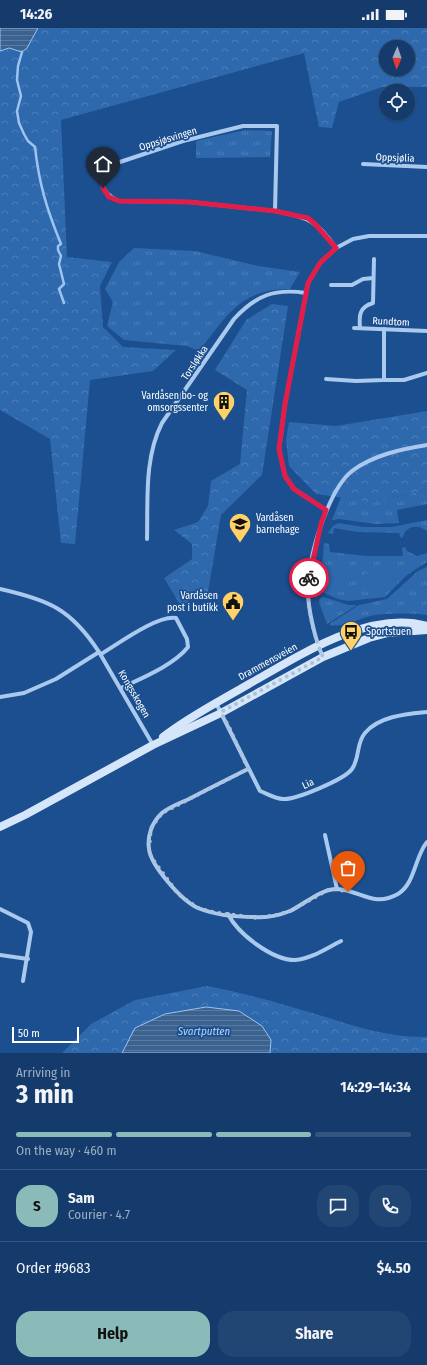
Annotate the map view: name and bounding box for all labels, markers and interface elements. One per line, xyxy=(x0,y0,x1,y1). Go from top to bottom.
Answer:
text: 14:26 xyxy=(20,5,52,23)
north arrow xyxy=(379,40,415,76)
map controls xyxy=(379,40,415,120)
button: locate xyxy=(379,84,415,120)
street label: Oppsjøsvingen xyxy=(138,124,198,154)
pin xyxy=(86,147,120,188)
street label: Oppsjølia xyxy=(375,151,415,165)
icon: home xyxy=(92,153,114,175)
street label: Rundtom xyxy=(372,315,410,329)
street label: Torsløkka xyxy=(179,343,211,382)
place label: Vardåsen bo- og omsorgssenter xyxy=(142,389,208,414)
building icon: Vardåsen bo- og omsorgssenter xyxy=(211,389,237,422)
school or university icon: Vardåsen barnehage xyxy=(227,511,253,544)
place label: Vardåsen barnehage xyxy=(256,511,299,536)
courier xyxy=(289,558,329,598)
icon: bike xyxy=(298,567,320,589)
place label: Vardåsen post i butikk xyxy=(167,589,218,614)
public building icon: Vardåsen post i butikk xyxy=(220,589,246,622)
bus stop icon: Sportstuen xyxy=(338,619,364,652)
place label: Sportstuen xyxy=(366,626,411,638)
street label: Drammensveien xyxy=(236,641,300,683)
street label: Kongsskogen xyxy=(115,668,153,720)
street label: Lia xyxy=(300,776,316,792)
pin xyxy=(331,851,365,892)
icon: bag xyxy=(337,857,359,879)
scale bar xyxy=(12,1025,79,1044)
water label: Svartputten xyxy=(177,1025,231,1038)
text: 50 m xyxy=(18,1027,40,1040)
text: Arriving in xyxy=(16,1065,70,1080)
text: 14:29–14:34 xyxy=(340,1078,411,1096)
text: 3 min xyxy=(16,1079,74,1110)
text: On the way · 460 m xyxy=(16,1143,116,1158)
button: chat xyxy=(317,1185,359,1227)
button: phone xyxy=(369,1185,411,1227)
text: Sam xyxy=(68,1189,95,1207)
text: S xyxy=(33,1197,41,1215)
text: Courier · 4.7 xyxy=(68,1207,130,1222)
text: Order #9683 xyxy=(16,1259,91,1277)
text: $4.50 xyxy=(377,1259,411,1277)
button: Help xyxy=(16,1311,210,1357)
button: Share xyxy=(218,1311,411,1357)

